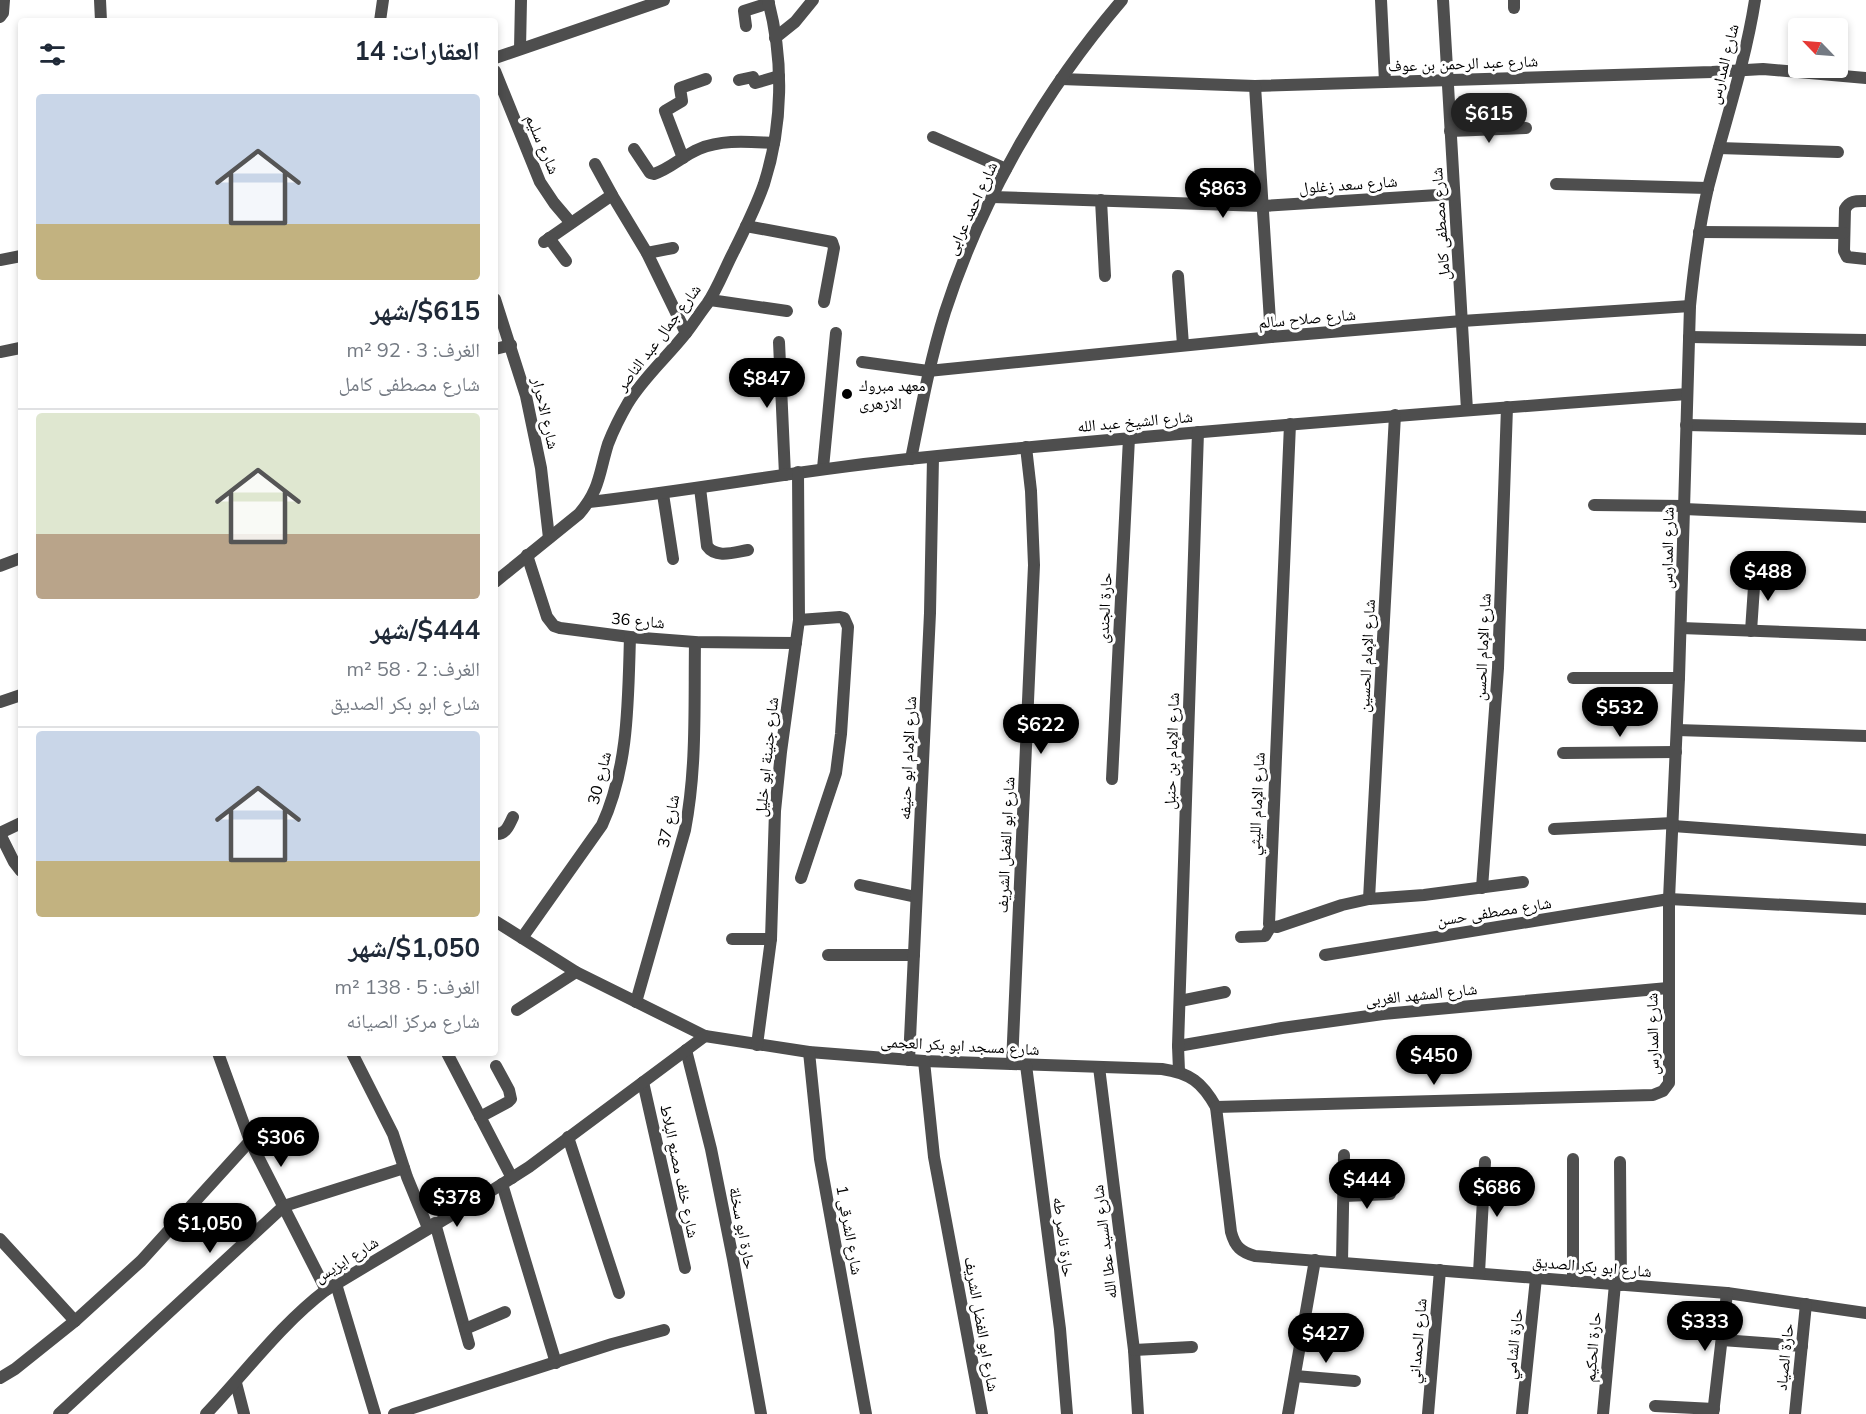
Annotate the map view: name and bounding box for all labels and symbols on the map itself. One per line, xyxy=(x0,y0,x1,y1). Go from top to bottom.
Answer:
north arrow xyxy=(1788,18,1848,78)
street label: شارع المدارس xyxy=(1703,22,1744,107)
street label: شارع عبد الرحمن بن عوف xyxy=(1388,50,1538,77)
pin: $615 xyxy=(1453,93,1525,144)
street label: شارع سليم xyxy=(521,111,565,177)
street label: شارع احمد عرابى xyxy=(941,158,1002,258)
street label: شارع مصطفى كامل xyxy=(1426,167,1455,281)
pin: $863 xyxy=(1187,168,1259,219)
street label: شارع سعد زغلول xyxy=(1298,171,1398,198)
street label: شارع جمال عبد الناصر xyxy=(611,280,705,396)
street label: شارع صلاح سالم xyxy=(1257,304,1357,333)
pin: $847 xyxy=(731,358,803,409)
street label: شارع الاحرار xyxy=(527,374,564,451)
place label: معهد مبروك الازهرى xyxy=(859,375,926,414)
marker: معهد مبروك الازهرى xyxy=(840,387,854,401)
street label: شارع الشيخ عبد الله xyxy=(1076,406,1194,437)
street label: شارع المدارس xyxy=(1656,507,1679,589)
pin: $488 xyxy=(1732,551,1804,602)
street label: حارة الجندى xyxy=(1092,572,1117,644)
street label: شارع الإمام الحسن xyxy=(1469,593,1496,701)
street label: شارع الإمام الحسين xyxy=(1353,599,1380,713)
street label: شارع 36 xyxy=(610,608,666,633)
pin: $532 xyxy=(1584,687,1656,738)
street label: شارع الإمام بن حنبل xyxy=(1159,692,1184,810)
street label: شارع جنينة ابو خليل xyxy=(750,696,783,818)
street label: شارع الإمام ابو حنيفه xyxy=(894,696,921,820)
pin: $622 xyxy=(1005,704,1077,755)
street label: شارع 30 xyxy=(583,749,616,807)
street label: شارع الإمام الليثي xyxy=(1243,752,1272,856)
street label: شارع ابو الفضل الشريف xyxy=(991,776,1020,914)
street label: شارع 37 xyxy=(653,793,684,850)
street label: شارع مصطفى حسن xyxy=(1435,892,1553,931)
street label: شارع المشهد الغربى xyxy=(1364,978,1478,1011)
street label: شارع المدارس xyxy=(1641,993,1664,1075)
street label: شارع مسجد ابو بكر العجمى xyxy=(880,1031,1040,1060)
pin: $450 xyxy=(1398,1035,1470,1086)
street label: شارع خلف مصنع البلاط xyxy=(655,1102,704,1240)
pin: $306 xyxy=(245,1117,317,1168)
pin: $444 xyxy=(1331,1159,1403,1210)
pin: $686 xyxy=(1461,1167,1533,1218)
pin: $378 xyxy=(421,1177,493,1228)
street label: شارع الشرقى 1 xyxy=(831,1184,868,1276)
street label: شارع السيد عطا الله xyxy=(1087,1184,1122,1300)
street label: حارة ابو سخلة xyxy=(725,1185,761,1271)
street label: حارة ناصر طه xyxy=(1049,1196,1079,1278)
pin: $1,050 xyxy=(161,1203,259,1254)
street label: شارع ايزيس xyxy=(310,1231,382,1287)
street label: شارع ابو بكر الصديق xyxy=(1531,1251,1653,1282)
street label: شارع ابو الفضل الشريف xyxy=(959,1255,1004,1393)
street label: شارع الحمداني xyxy=(1403,1297,1434,1385)
pin: $333 xyxy=(1669,1301,1741,1352)
street label: حارة الشامي xyxy=(1499,1308,1530,1381)
street label: حارة الحكيم xyxy=(1579,1311,1606,1383)
pin: $427 xyxy=(1290,1313,1362,1364)
street label: حارة الصياد xyxy=(1771,1323,1797,1391)

